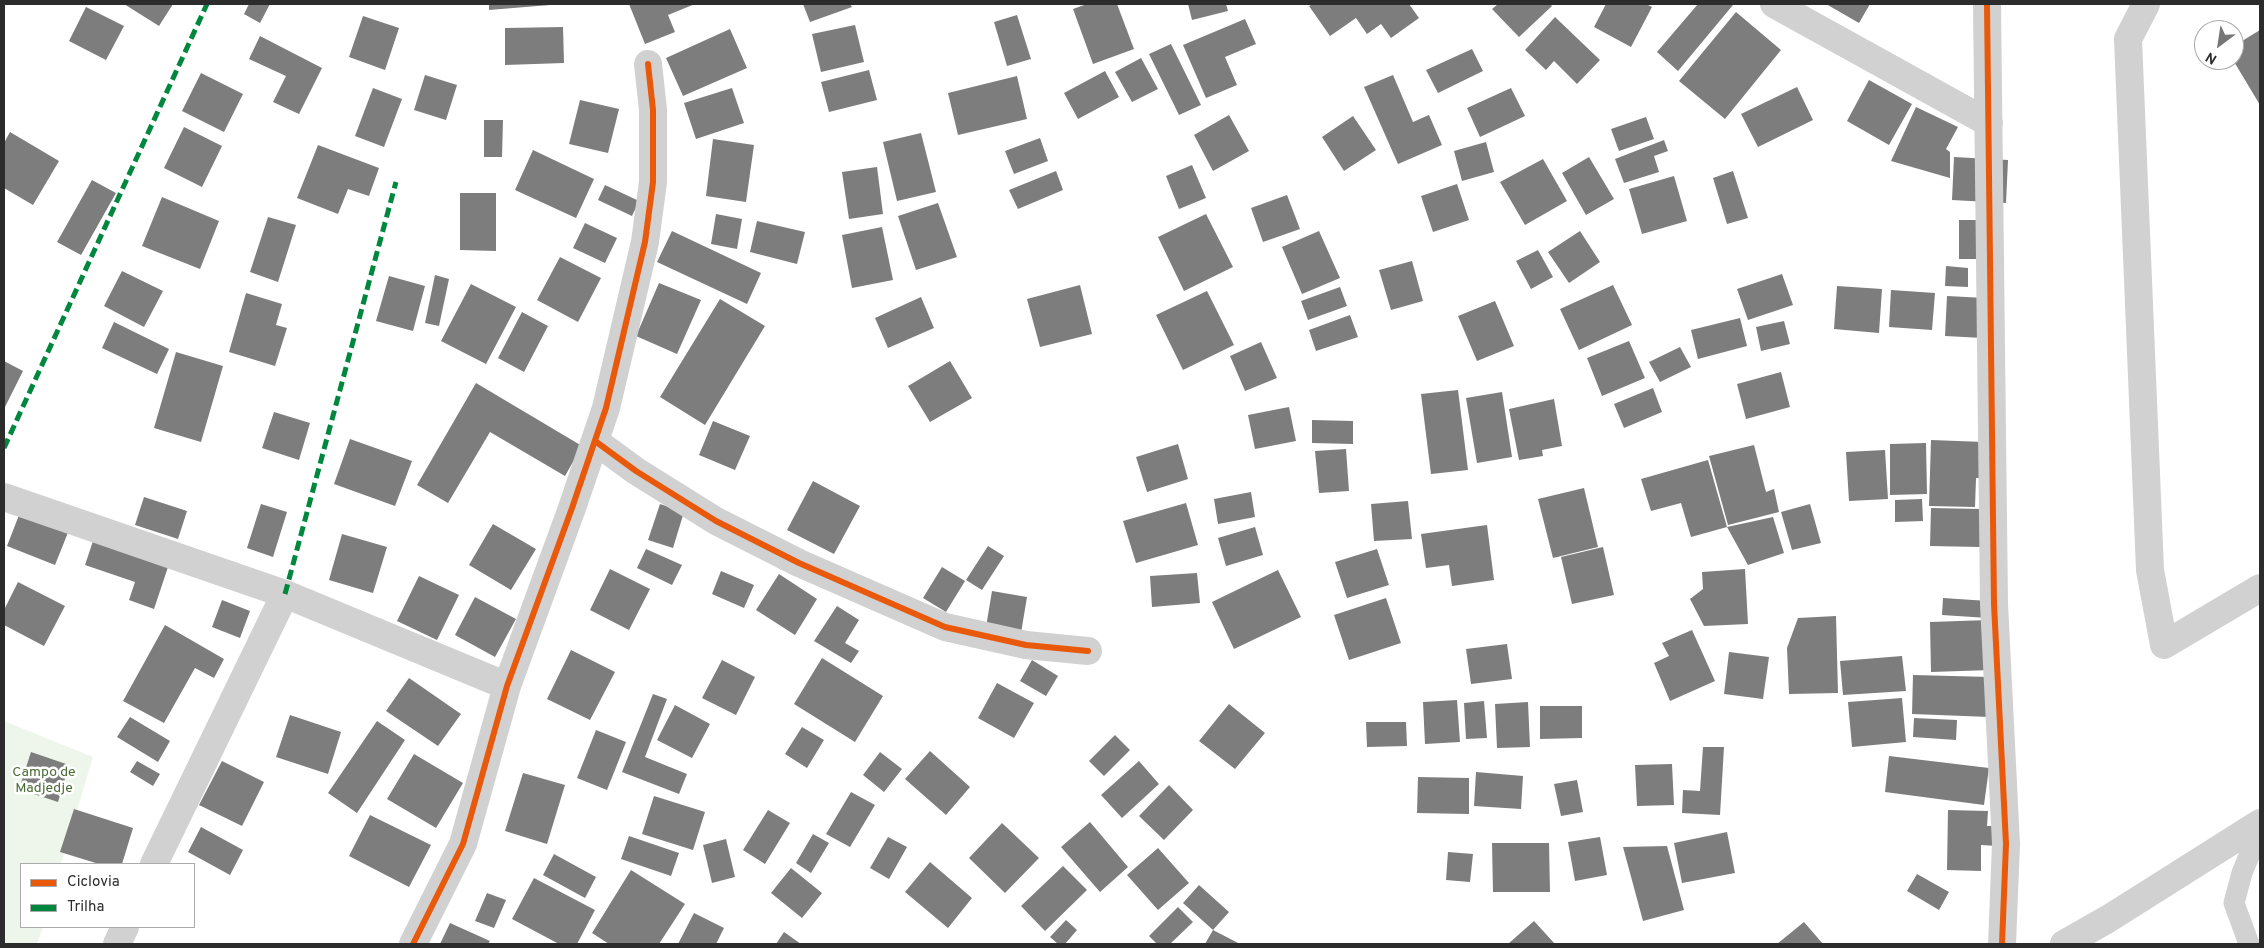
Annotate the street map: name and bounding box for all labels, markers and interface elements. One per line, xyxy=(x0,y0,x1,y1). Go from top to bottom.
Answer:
north arrow xyxy=(2194,20,2244,70)
text: N xyxy=(2203,48,2220,67)
park label: Campo de Madjedje xyxy=(12,765,76,798)
legend xyxy=(20,863,195,928)
text: Ciclovia xyxy=(67,873,120,892)
text: Trilha xyxy=(67,898,104,917)

